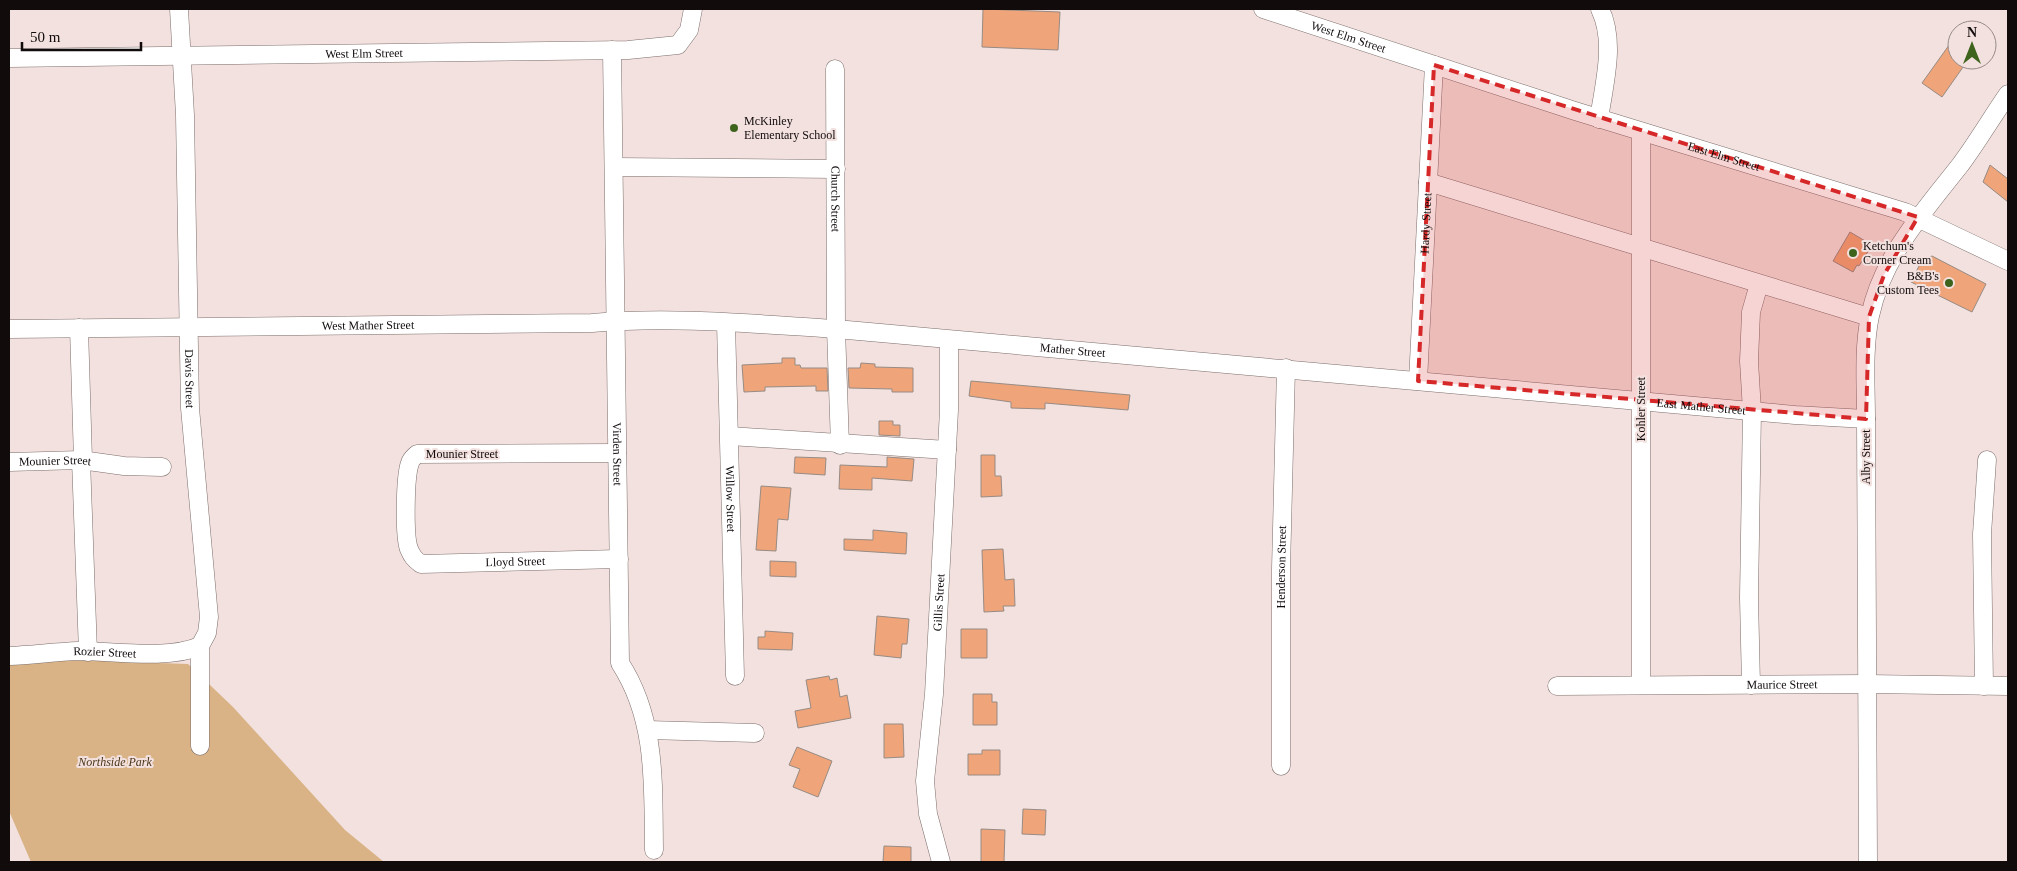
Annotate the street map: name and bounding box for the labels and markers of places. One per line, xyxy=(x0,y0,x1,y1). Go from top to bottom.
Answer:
place label: McKinley Elementary School xyxy=(744,114,836,142)
marker: McKinley Elementary School xyxy=(728,122,740,134)
place label: Ketchum's Corner Cream xyxy=(1863,239,1932,267)
marker: Ketchum's Corner Cream xyxy=(1847,247,1859,259)
place label: B&B's Custom Tees xyxy=(1877,269,1939,297)
marker: B&B's Custom Tees xyxy=(1943,277,1955,289)

